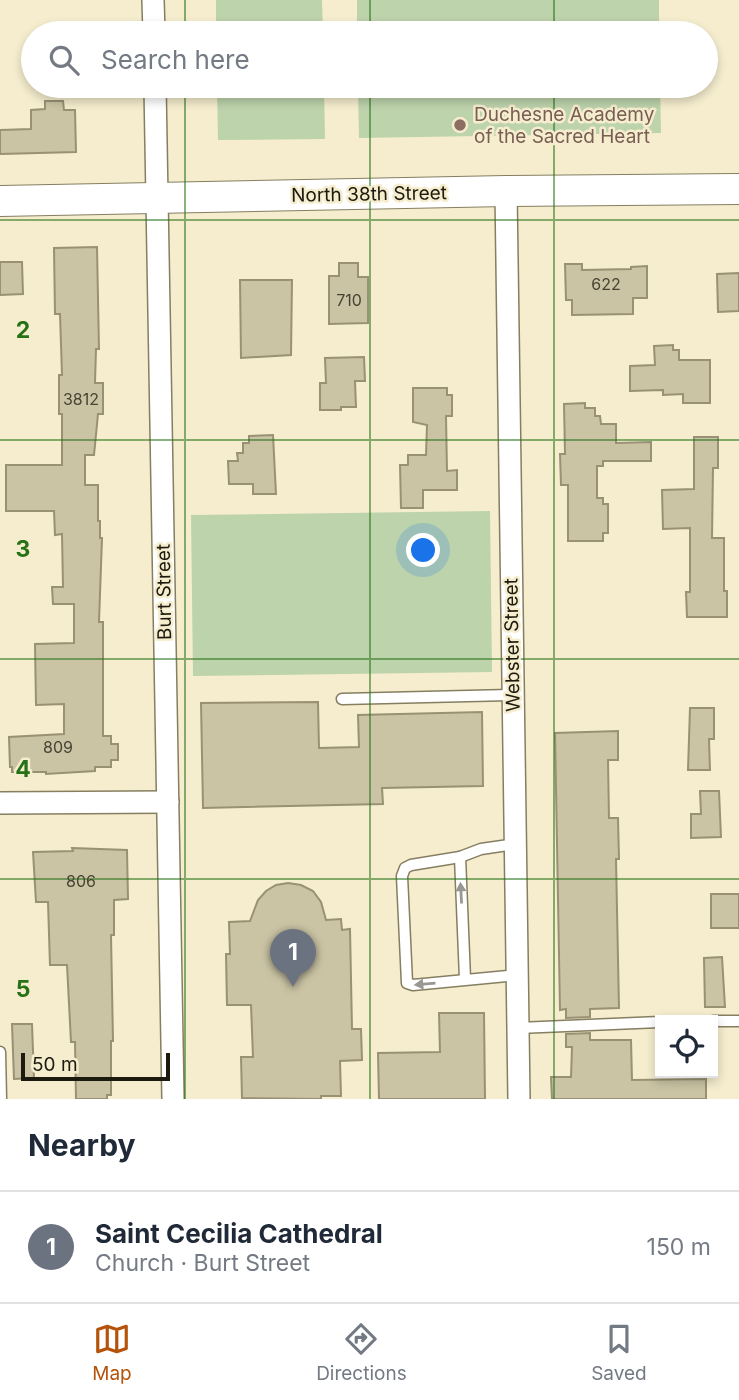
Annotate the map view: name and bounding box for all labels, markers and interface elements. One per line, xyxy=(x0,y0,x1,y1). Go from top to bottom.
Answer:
search box xyxy=(21,21,718,98)
icon: search xyxy=(45,41,83,79)
text: Search here xyxy=(101,44,250,75)
place label: Duchesne Academy of the Sacred Heart xyxy=(474,103,655,148)
marker: Duchesne Academy of the Sacred Heart xyxy=(452,117,468,133)
street label: North 38th Street xyxy=(291,181,447,207)
house number: 622 xyxy=(591,274,621,294)
house number: 710 xyxy=(336,290,362,310)
text: 2 xyxy=(16,316,30,344)
house number: 3812 xyxy=(63,389,99,409)
your location xyxy=(406,533,440,567)
text: 3 xyxy=(16,535,30,563)
street label: Burt Street xyxy=(152,544,176,640)
street label: Webster Street xyxy=(499,578,525,712)
house number: 809 xyxy=(43,737,73,757)
text: 4 xyxy=(15,755,31,783)
house number: 806 xyxy=(66,871,96,891)
one-way arrow xyxy=(456,882,467,904)
pin: 1 xyxy=(270,929,316,987)
text: 5 xyxy=(16,975,30,1003)
one-way arrow xyxy=(414,979,436,990)
map controls xyxy=(655,1015,718,1078)
button: locate xyxy=(655,1015,718,1078)
scale bar xyxy=(21,1050,170,1082)
text: 50 m xyxy=(32,1053,78,1076)
text: Nearby xyxy=(28,1127,136,1163)
text: Saint Cecilia Cathedral xyxy=(95,1218,383,1249)
text: 1 xyxy=(46,1233,56,1261)
text: 150 m xyxy=(647,1233,711,1261)
text: Church · Burt Street xyxy=(95,1249,310,1277)
tab: Map xyxy=(92,1320,132,1385)
tab: Directions xyxy=(316,1320,407,1385)
tab: Saved xyxy=(591,1320,647,1385)

